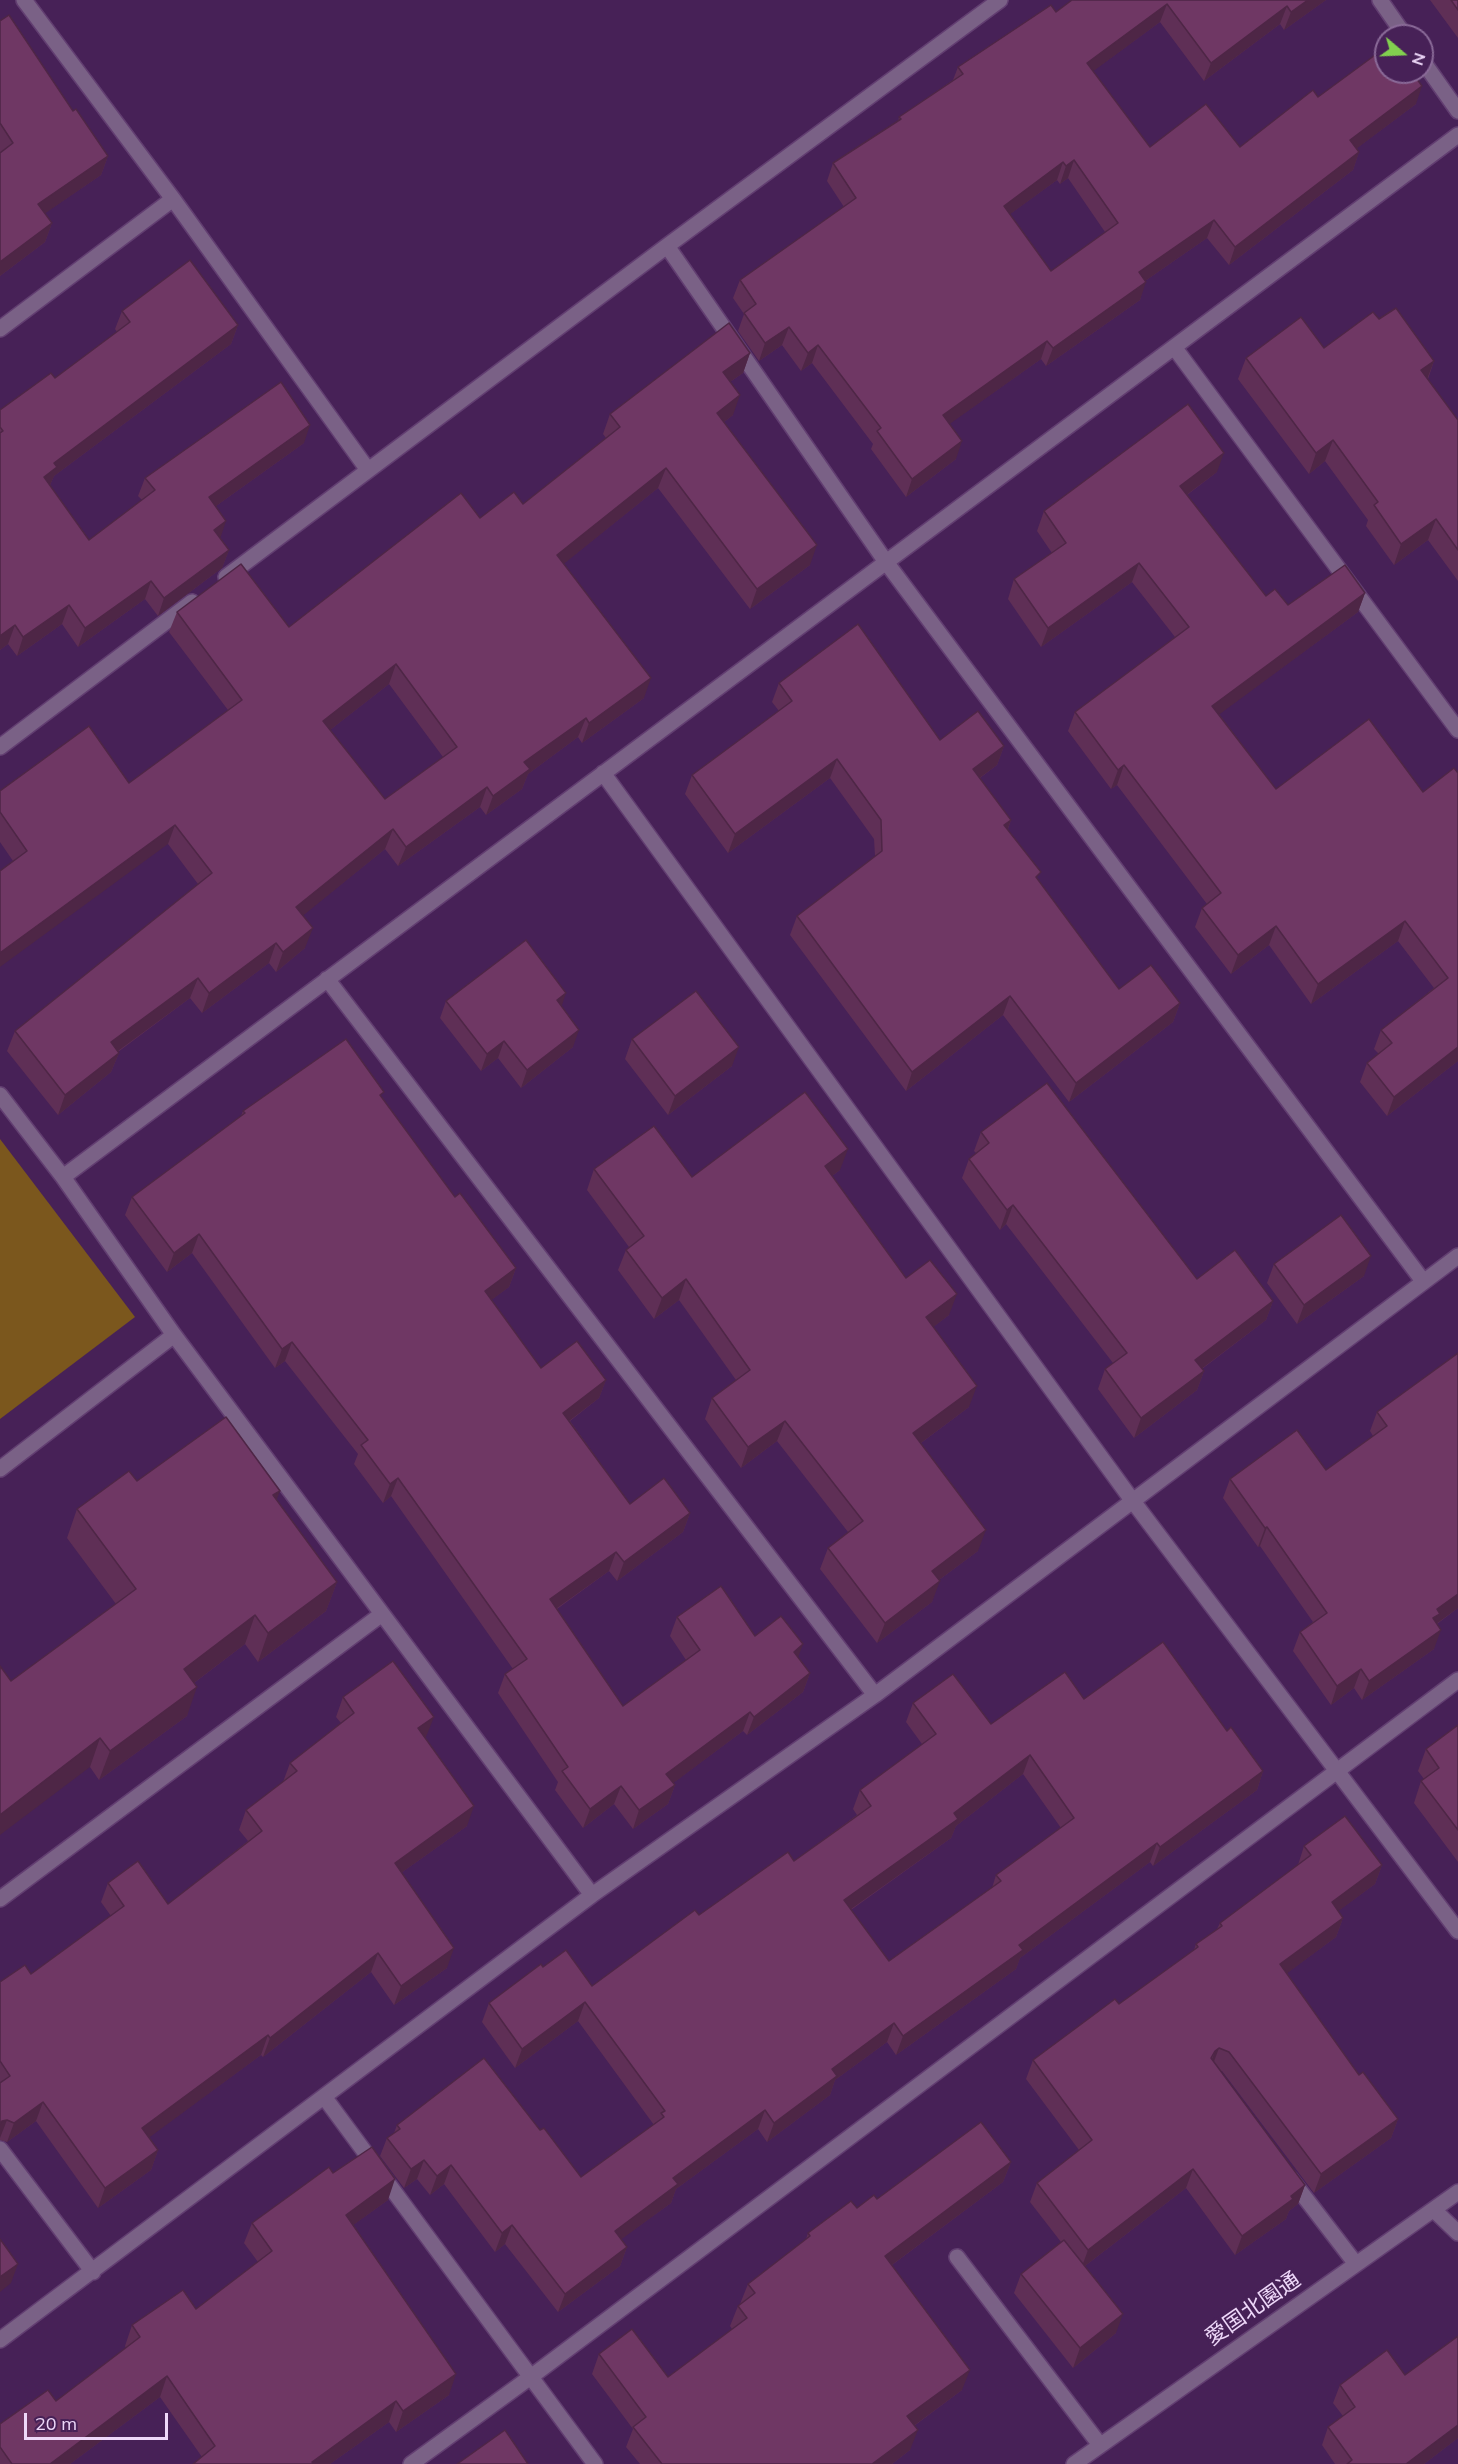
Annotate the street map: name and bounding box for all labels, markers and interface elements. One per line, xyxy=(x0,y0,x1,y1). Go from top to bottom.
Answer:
north arrow xyxy=(1374,24,1434,84)
text: N xyxy=(1408,50,1431,68)
street label: 愛国北園通 xyxy=(1200,2267,1306,2351)
scale bar xyxy=(27,2401,171,2439)
text: 20 m xyxy=(35,2412,77,2435)

